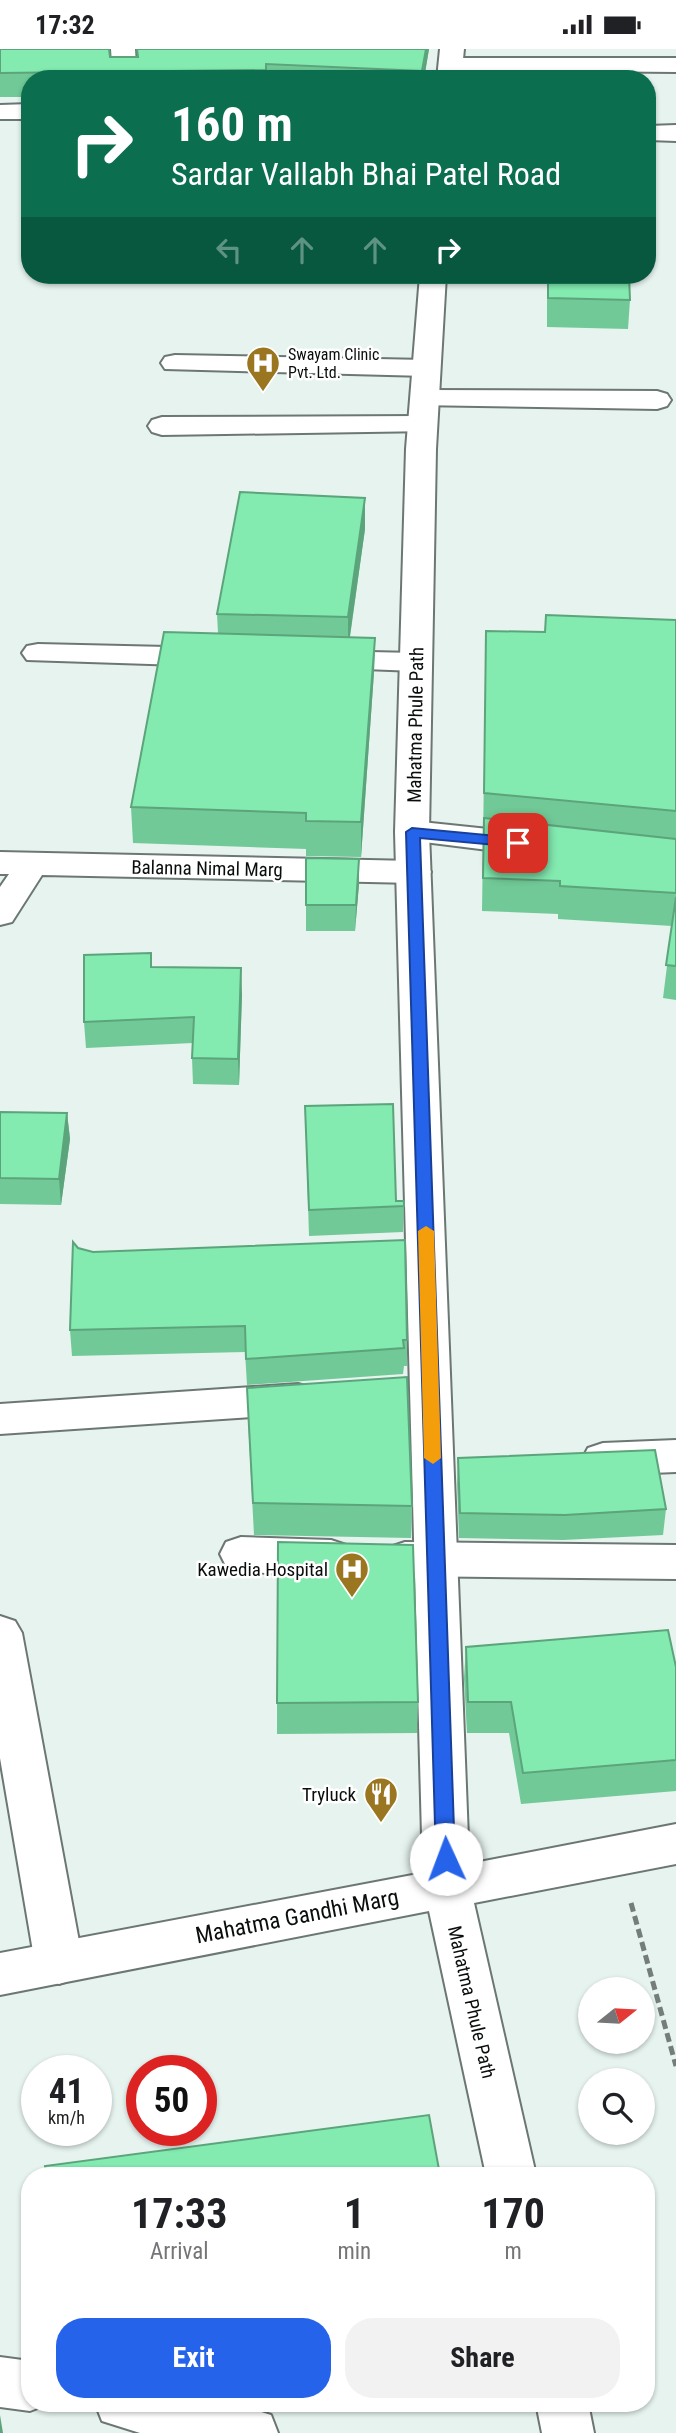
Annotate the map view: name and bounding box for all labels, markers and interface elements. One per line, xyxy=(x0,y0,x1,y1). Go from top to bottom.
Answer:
text: 17:32 xyxy=(35,10,95,40)
text: 160 m xyxy=(171,96,293,153)
icon: right xyxy=(56,98,147,189)
text: Sardar Vallabh Bhai Patel Road xyxy=(171,155,561,193)
icon: left xyxy=(210,231,248,269)
icon: ahead xyxy=(283,231,321,269)
icon: ahead xyxy=(356,231,394,269)
icon: right xyxy=(429,231,467,269)
hospital icon: Swayam Clinic Pvt. Ltd. xyxy=(244,344,282,393)
place label: Swayam Clinic Pvt. Ltd. xyxy=(288,345,379,382)
street label: Mahatma Phule Path xyxy=(403,647,428,803)
pin xyxy=(488,813,548,873)
icon: arrive xyxy=(499,824,537,862)
street label: Balanna Nimal Marg xyxy=(131,856,283,881)
hospital icon: Kawedia Hospital xyxy=(333,1550,371,1599)
place label: Kawedia Hospital xyxy=(197,1558,328,1581)
restaurant icon: Tryluck xyxy=(362,1775,400,1824)
place label: Tryluck xyxy=(302,1783,356,1806)
position arrow xyxy=(409,1822,483,1896)
street label: Mahatma Gandhi Marg xyxy=(193,1884,401,1949)
street label: Mahatma Phule Path xyxy=(443,1924,500,2081)
north arrow xyxy=(578,1977,654,2055)
map controls xyxy=(578,1977,655,2145)
speed limit sign: 50 xyxy=(126,2055,217,2146)
button: search xyxy=(578,2068,655,2145)
text: 41 xyxy=(49,2071,84,2112)
text: km/h xyxy=(48,2107,85,2128)
text: 17:33 xyxy=(131,2189,227,2238)
text: 1 xyxy=(344,2189,365,2238)
text: 170 xyxy=(481,2189,545,2238)
text: Arrival xyxy=(150,2238,208,2265)
text: min xyxy=(337,2238,371,2265)
text: m xyxy=(504,2238,522,2265)
button: Exit xyxy=(56,2318,331,2398)
button: Share xyxy=(345,2318,620,2398)

